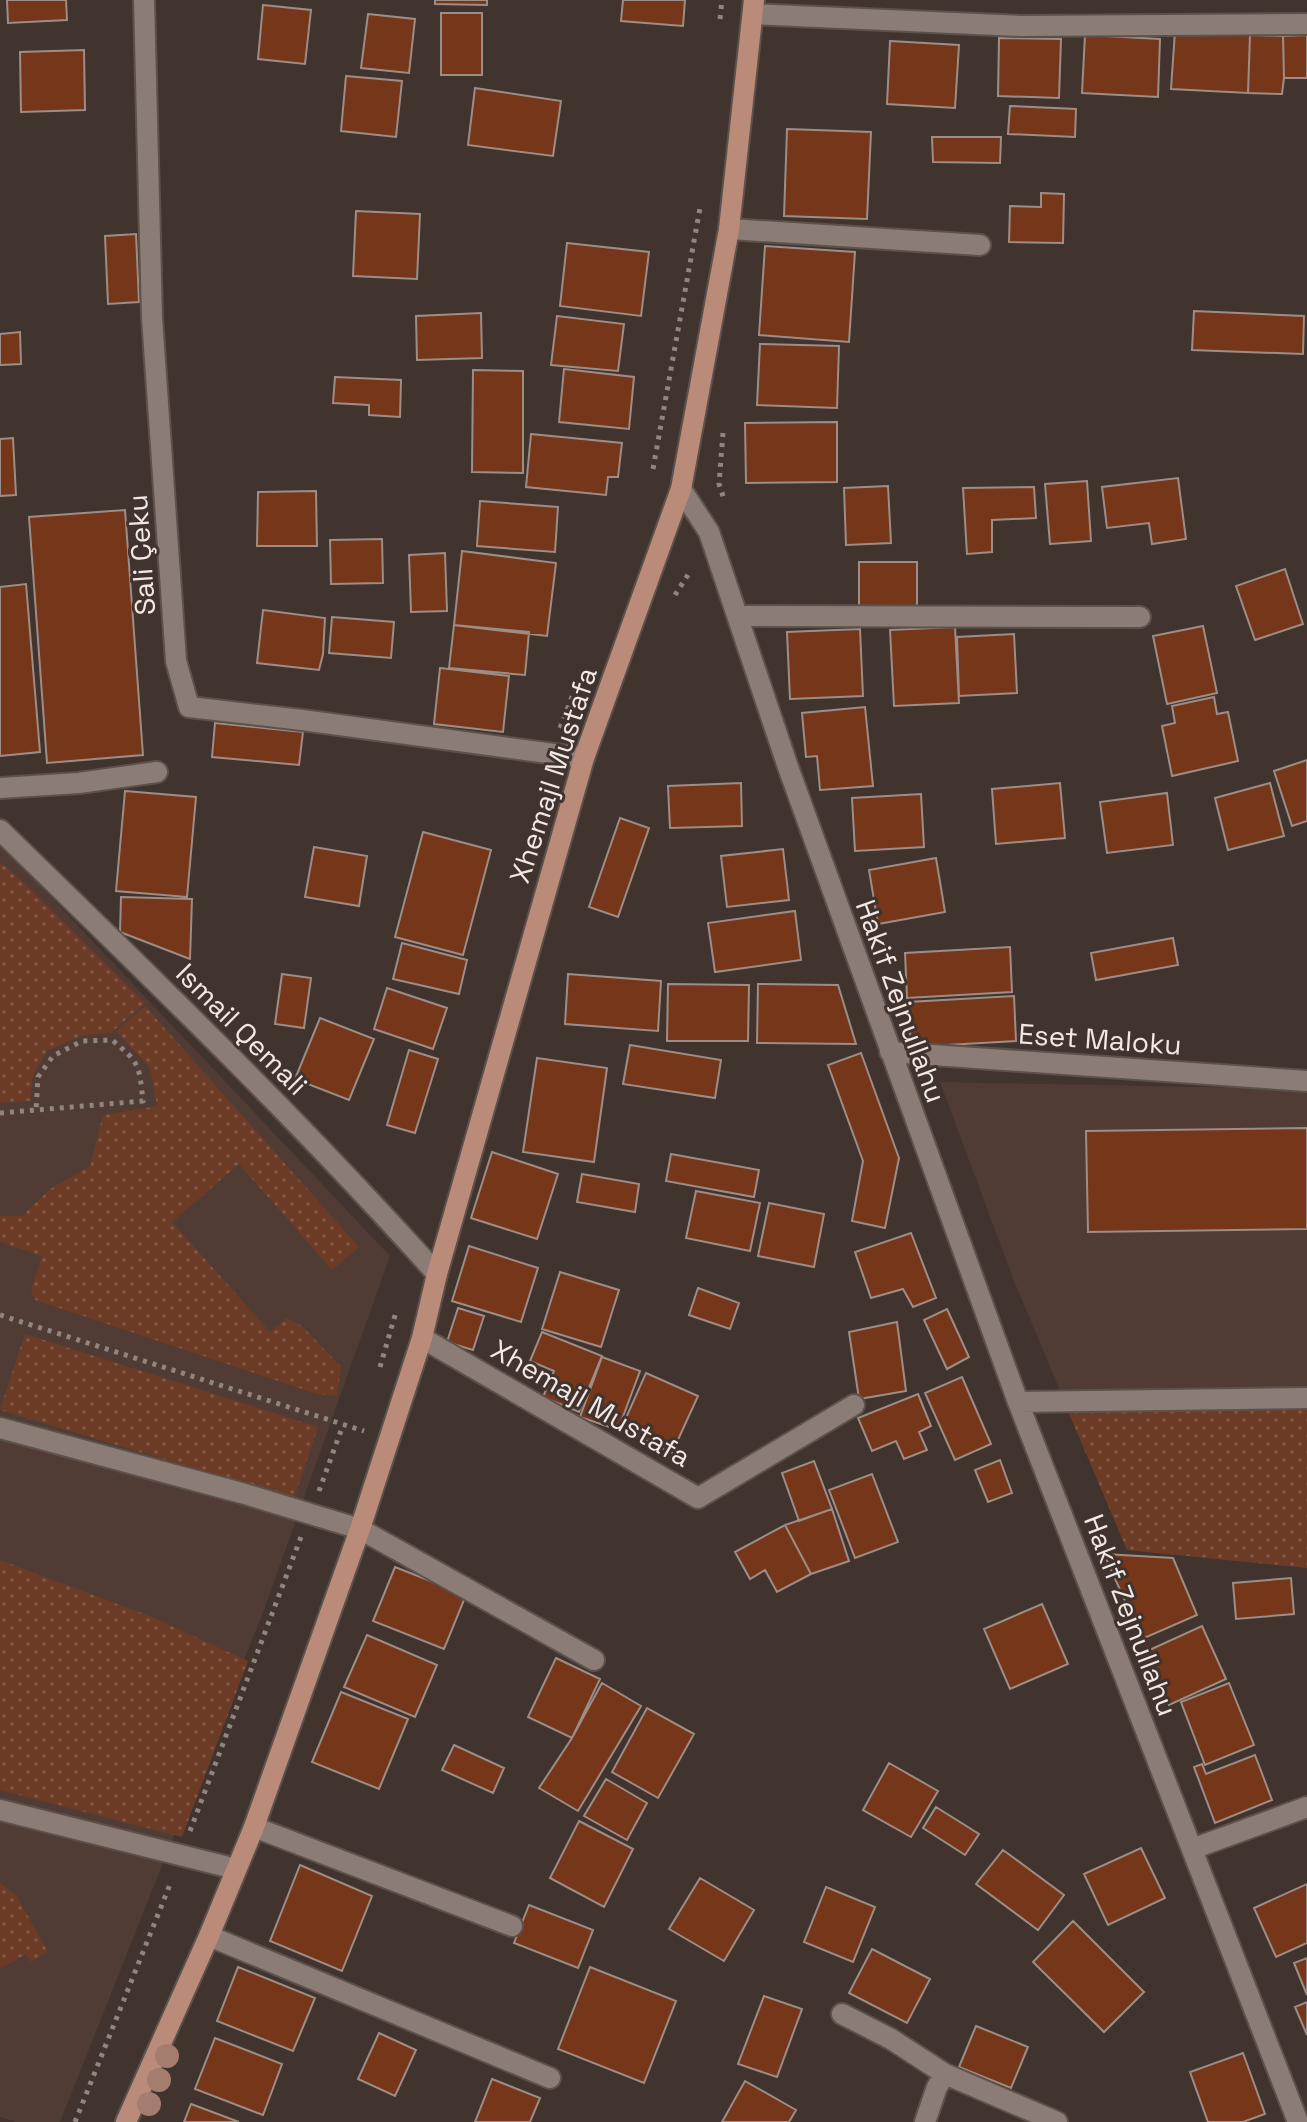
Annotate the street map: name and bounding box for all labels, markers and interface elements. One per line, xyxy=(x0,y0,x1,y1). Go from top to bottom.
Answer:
street label: Sali Çeku xyxy=(119,493,163,617)
street label: Xhemajl Mustafa xyxy=(501,663,605,887)
street label: Hakif Zejnullahu xyxy=(848,895,954,1107)
street label: Ismail Qemali xyxy=(168,955,316,1103)
street label: Eset Maloku xyxy=(1017,1015,1183,1063)
street label: Xhemajl Mustafa xyxy=(485,1331,697,1475)
street label: Hakif Zejnullahu xyxy=(1076,1509,1186,1721)

